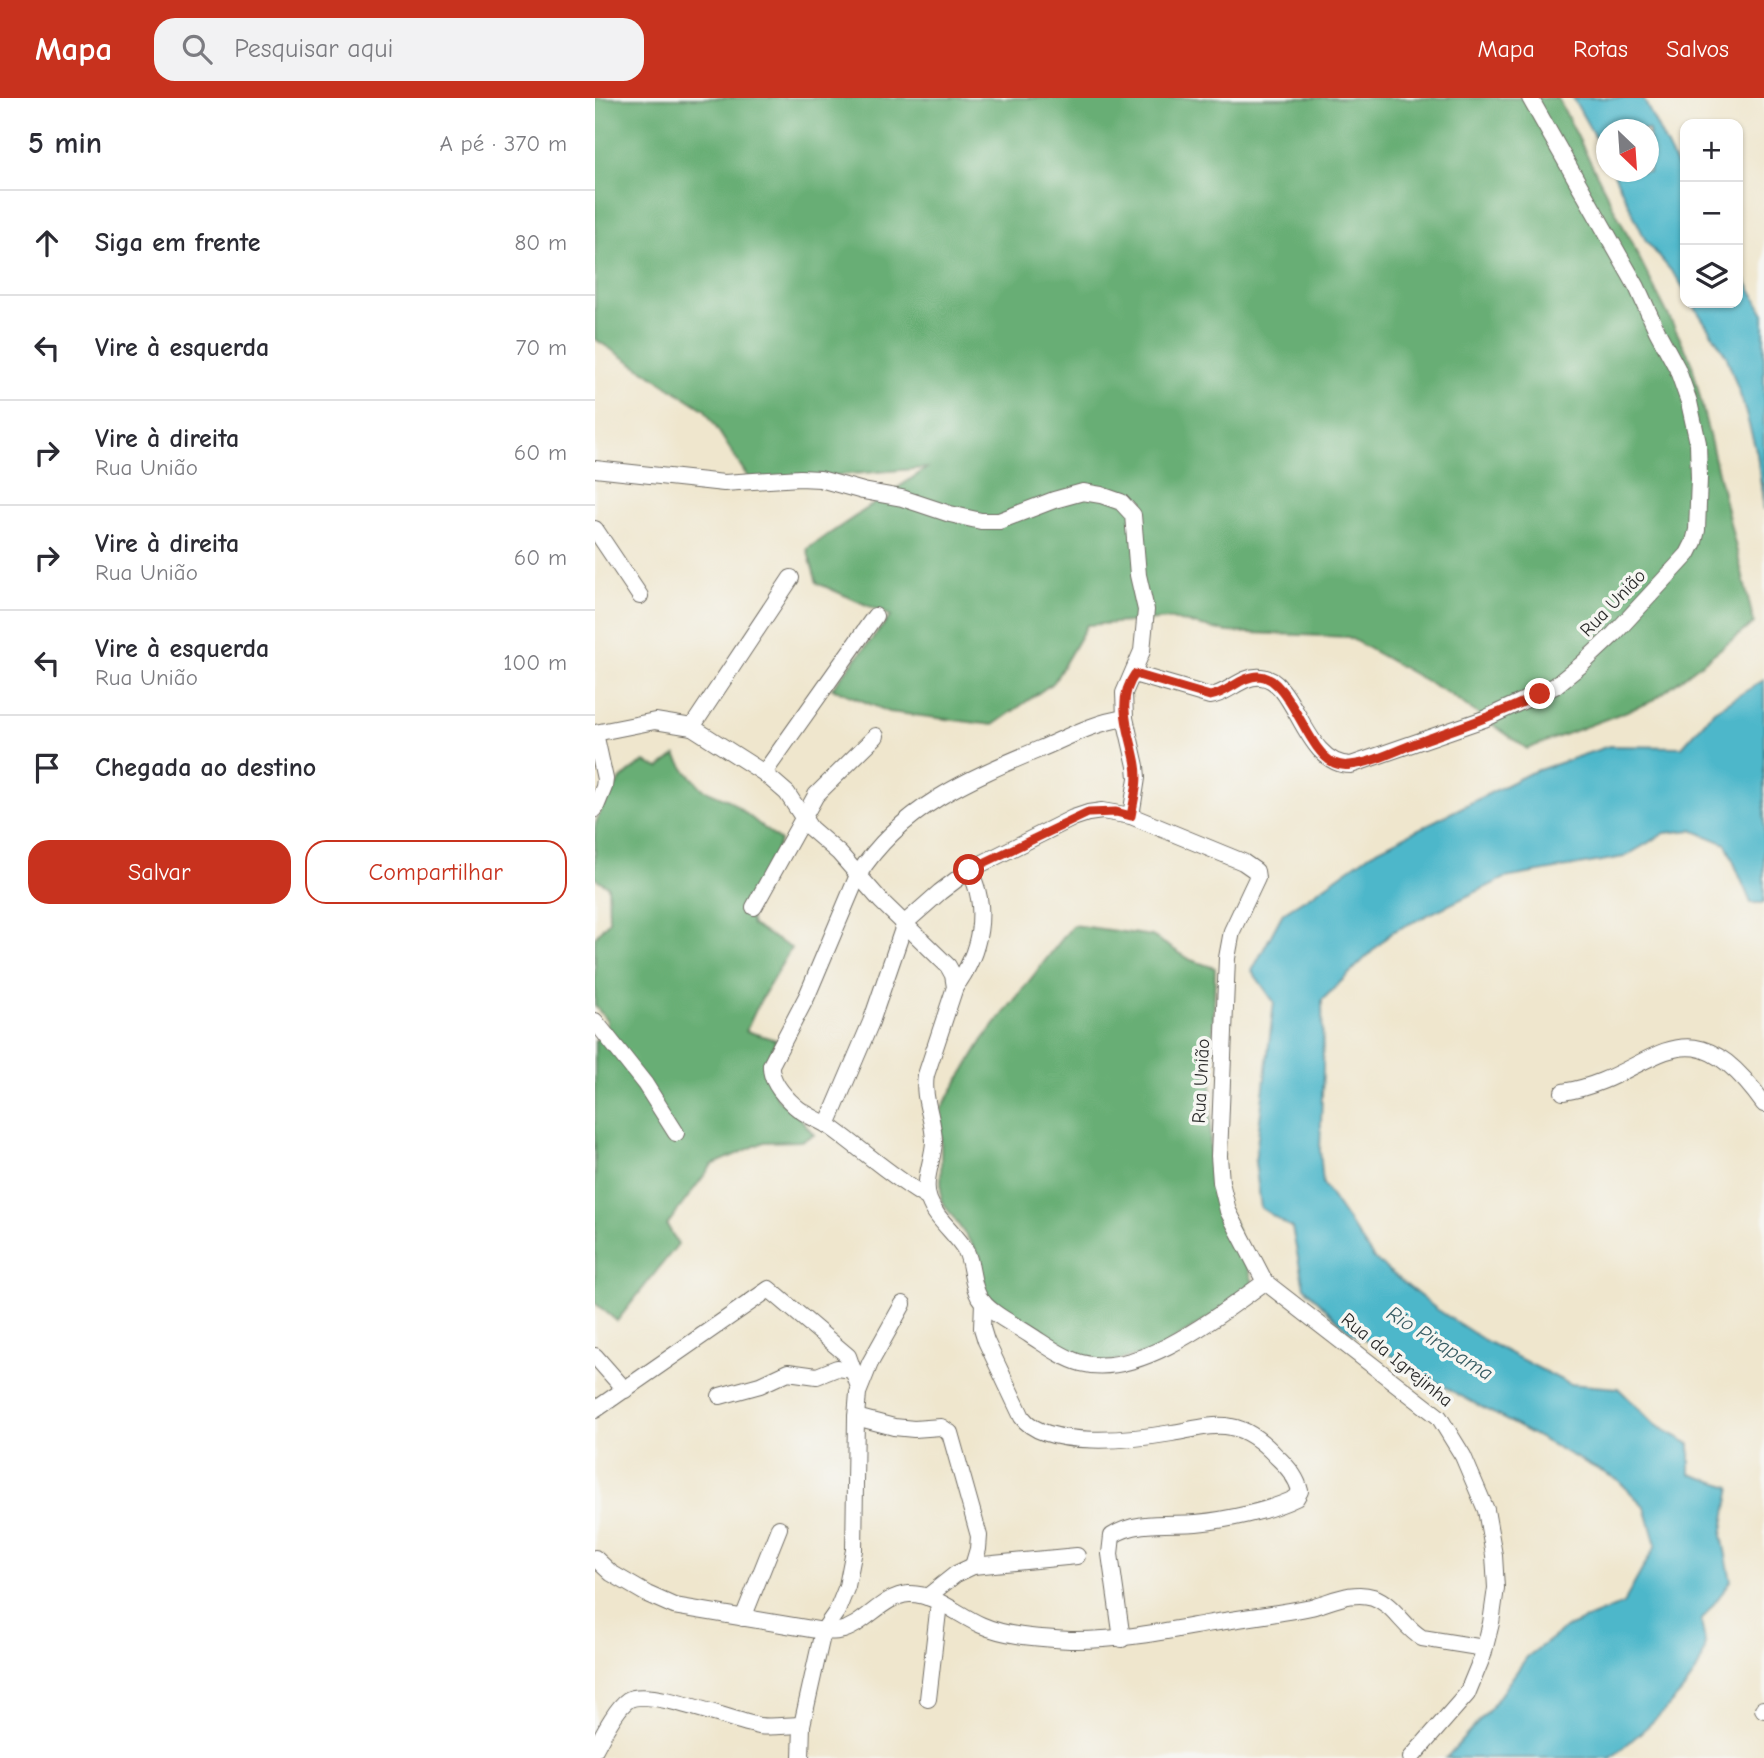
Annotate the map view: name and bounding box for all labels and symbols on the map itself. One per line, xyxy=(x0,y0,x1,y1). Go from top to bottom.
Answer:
north arrow xyxy=(1596,119,1659,182)
street label: Rua União xyxy=(1576,565,1650,641)
route end xyxy=(1524,678,1555,709)
route start xyxy=(953,854,984,885)
street label: Rua União xyxy=(1188,1038,1214,1124)
water label: Rio Pirapama xyxy=(1383,1301,1498,1385)
street label: Rua da Igrejinha xyxy=(1337,1308,1457,1412)

